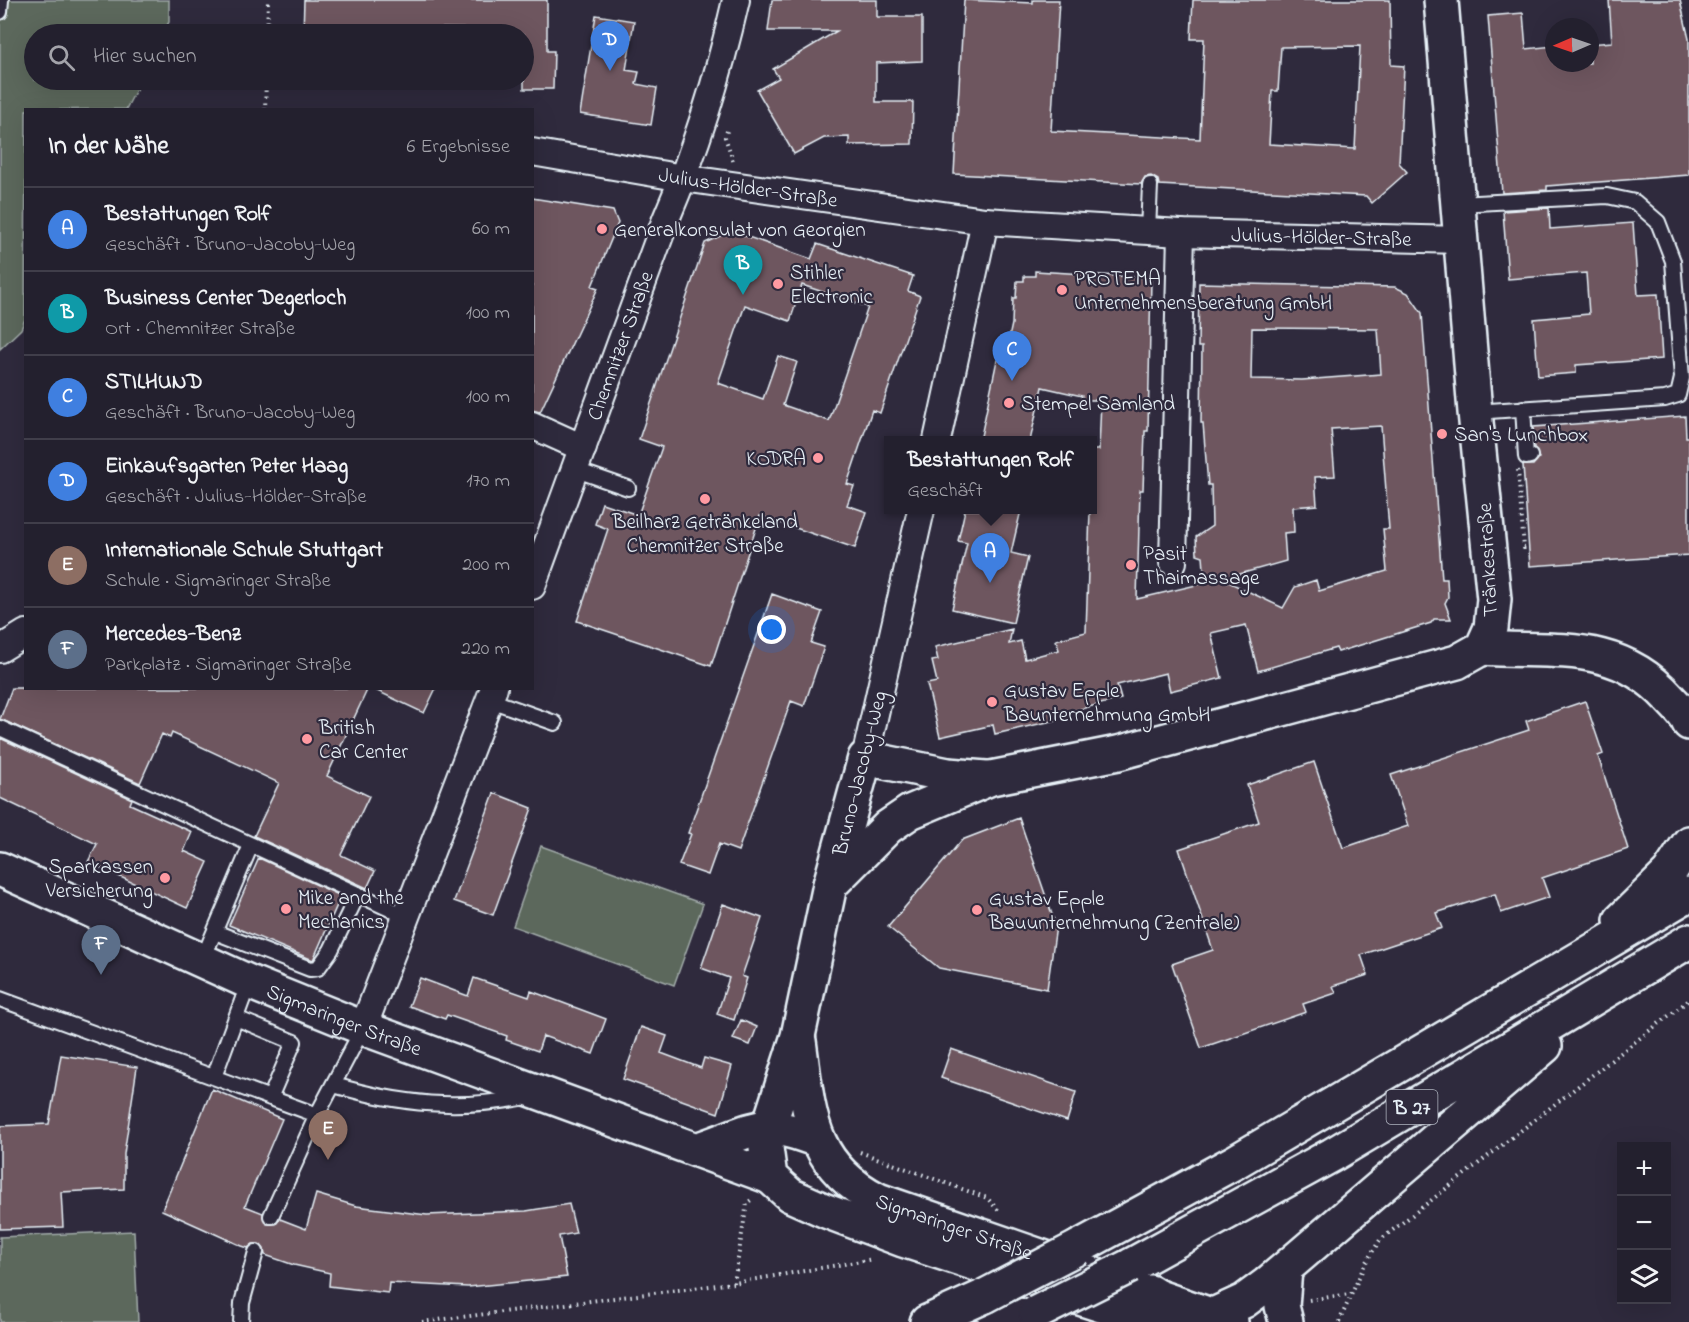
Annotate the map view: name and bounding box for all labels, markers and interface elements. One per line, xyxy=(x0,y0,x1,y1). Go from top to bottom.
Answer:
north arrow xyxy=(1545,18,1599,72)
pin: D xyxy=(590,22,630,71)
search box xyxy=(24,24,534,90)
icon: search xyxy=(45,41,78,74)
text: Hier suchen xyxy=(93,41,197,73)
text: In der Nähe xyxy=(48,128,169,166)
text: 6 Ergebnisse xyxy=(407,133,510,162)
street label: Julius-Hölder-Straße xyxy=(656,161,840,217)
text: Bestattungen Rolf xyxy=(105,199,271,231)
text: A xyxy=(61,215,74,244)
text: 60 m xyxy=(472,215,510,244)
place label: Generalkonsulat von Georgien xyxy=(614,216,866,248)
street label: Julius-Hölder-Straße xyxy=(1231,221,1412,256)
marker: Generalkonsulat von Georgien xyxy=(595,222,609,236)
text: Geschäft · Bruno-Jacoby-Weg xyxy=(105,231,355,260)
pin: B xyxy=(724,246,762,295)
place label: Stihler Electronic xyxy=(790,259,874,313)
place label: PROTEMA Unternehmensberatung GmbH xyxy=(1074,265,1332,321)
street label: Chemnitzer Straße xyxy=(581,267,663,425)
marker: Stihler Electronic xyxy=(771,277,785,291)
text: Business Center Degerloch xyxy=(105,283,346,315)
marker: PROTEMA Unternehmensberatung GmbH xyxy=(1055,283,1069,297)
text: B xyxy=(61,299,74,328)
text: 100 m xyxy=(466,299,510,328)
text: Ort · Chemnitzer Straße xyxy=(105,315,295,344)
pin: C xyxy=(992,332,1032,381)
text: STILHUND xyxy=(105,367,203,399)
text: C xyxy=(62,383,73,412)
text: 100 m xyxy=(466,383,510,412)
place label: Stempel Samland xyxy=(1021,390,1175,420)
marker: Stempel Samland xyxy=(1002,396,1016,410)
text: Geschäft · Bruno-Jacoby-Weg xyxy=(105,399,355,428)
place label: San's Lunchbox xyxy=(1454,421,1588,451)
marker: San's Lunchbox xyxy=(1435,427,1449,441)
popup xyxy=(884,436,1097,514)
place label: KODRA xyxy=(746,445,806,475)
text: Bestattungen Rolf xyxy=(907,445,1074,477)
text: Einkaufsgarten Peter Haag xyxy=(105,451,348,483)
marker: KODRA xyxy=(811,451,825,465)
text: D xyxy=(60,467,75,496)
text: 170 m xyxy=(466,467,510,496)
text: Geschäft xyxy=(907,477,983,506)
text: Geschäft · Julius-Hölder-Straße xyxy=(105,483,366,512)
marker: Beilharz Getränkeland Chemnitzer Straße xyxy=(698,492,712,506)
street label: Tränkestraße xyxy=(1471,502,1507,618)
place label: Beilharz Getränkeland Chemnitzer Straße xyxy=(611,508,798,562)
pin: A xyxy=(970,534,1010,583)
text: Internationale Schule Stuttgart xyxy=(105,535,383,567)
place label: Pasit Thaimassage xyxy=(1143,540,1260,596)
text: E xyxy=(61,551,74,580)
text: 200 m xyxy=(462,551,510,580)
marker: Pasit Thaimassage xyxy=(1124,558,1138,572)
text: Schule · Sigmaringer Straße xyxy=(105,567,331,596)
your location xyxy=(757,615,786,644)
text: Mercedes-Benz xyxy=(105,619,241,651)
text: F xyxy=(61,635,74,664)
text: 220 m xyxy=(461,635,510,664)
text: Parkplatz · Sigmaringer Straße xyxy=(105,651,352,680)
place label: Gustav Epple Baunternehmung GmbH xyxy=(1003,677,1211,733)
street label: Bruno-Jacoby-Weg xyxy=(826,688,898,860)
marker: Gustav Epple Baunternehmung GmbH xyxy=(985,695,999,709)
place label: British Car Center xyxy=(318,714,408,768)
marker: British Car Center xyxy=(300,732,314,746)
place label: Sparkassen Versicherung xyxy=(45,853,153,909)
marker: Sparkassen Versicherung xyxy=(158,871,172,885)
place label: Mike and the Mechanics xyxy=(298,884,404,938)
place label: Gustav Epple Bauunternehmung (Zentrale) xyxy=(988,885,1239,941)
marker: Mike and the Mechanics xyxy=(279,902,293,916)
marker: Gustav Epple Bauunternehmung (Zentrale) xyxy=(970,903,984,917)
pin: F xyxy=(82,926,120,975)
street label: Sigmaringer Straße xyxy=(261,978,426,1065)
road number: B 27 xyxy=(1386,1090,1438,1124)
pin: E xyxy=(308,1110,348,1160)
map controls xyxy=(1617,1142,1671,1304)
button: + xyxy=(1617,1142,1671,1196)
street label: Sigmaringer Straße xyxy=(871,1187,1037,1269)
button: − xyxy=(1617,1196,1671,1250)
button: layers xyxy=(1617,1250,1671,1304)

